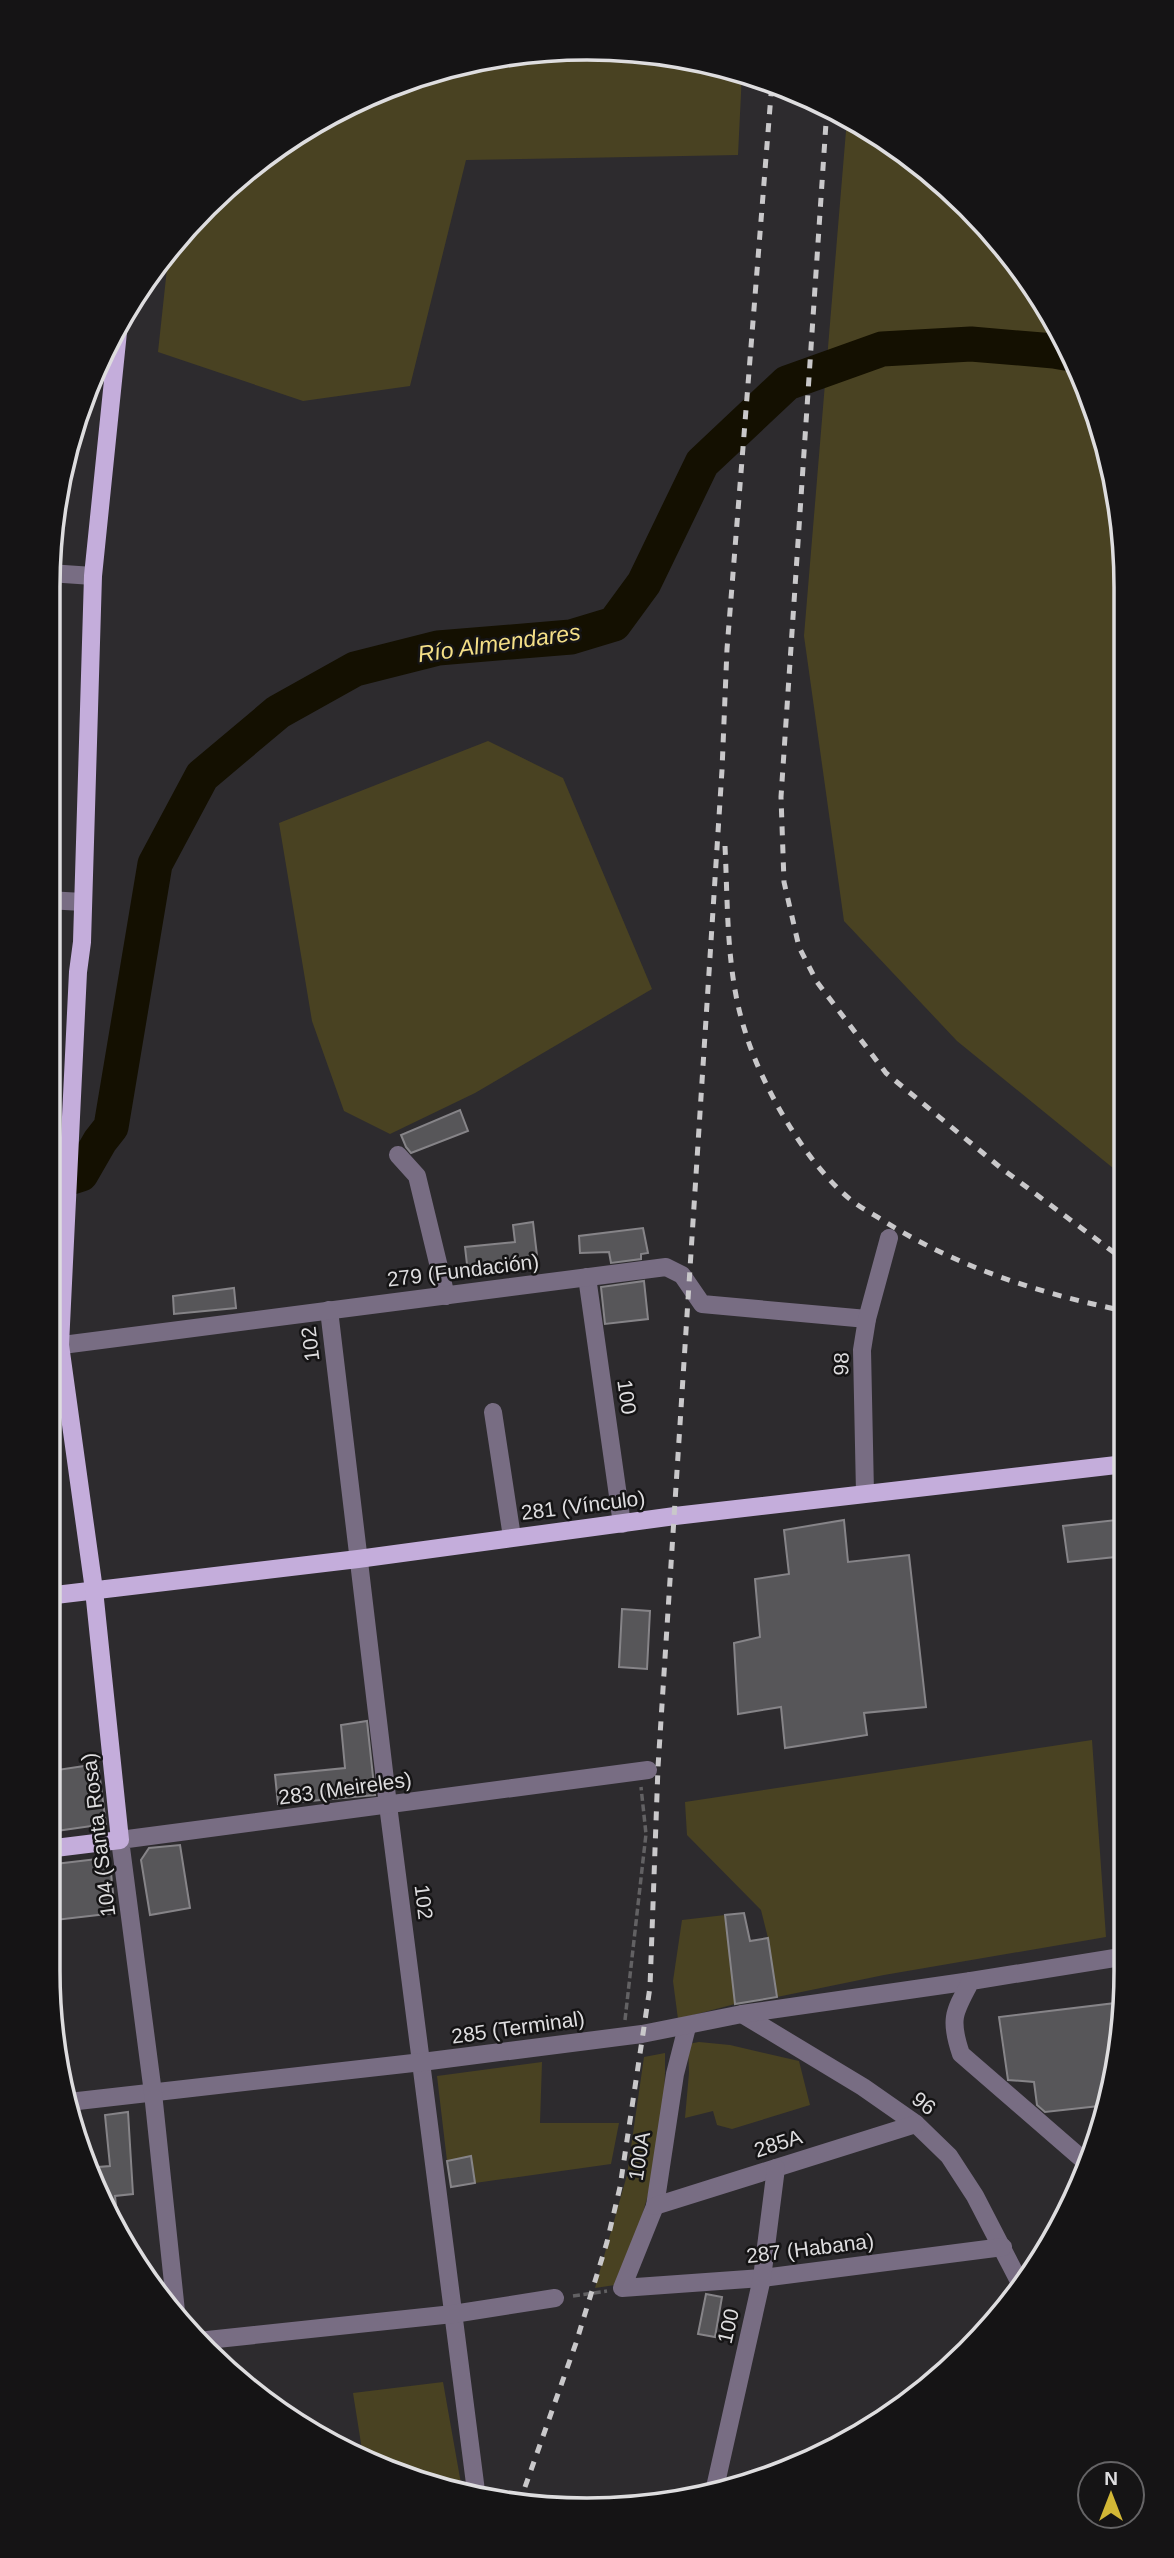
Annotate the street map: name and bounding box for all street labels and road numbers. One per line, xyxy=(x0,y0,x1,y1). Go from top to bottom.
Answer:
street label: 279 (Fundación) xyxy=(386,1249,540,1291)
street label: 102 xyxy=(296,1325,324,1363)
street label: 98 xyxy=(829,1352,853,1376)
street label: 100 xyxy=(613,1378,641,1416)
street label: 281 (Vínculo) xyxy=(520,1486,646,1524)
street label: 104 (Santa Rosa) xyxy=(77,1752,119,1918)
street label: 283 (Meireles) xyxy=(277,1767,413,1809)
street label: 102 xyxy=(410,1883,438,1921)
street label: 285 (Terminal) xyxy=(450,2006,586,2048)
street label: 96 xyxy=(908,2087,940,2119)
street label: 285A xyxy=(751,2124,805,2162)
street label: 100A xyxy=(624,2130,654,2182)
street label: 287 (Habana) xyxy=(745,2229,875,2267)
street label: 100 xyxy=(713,2306,743,2346)

